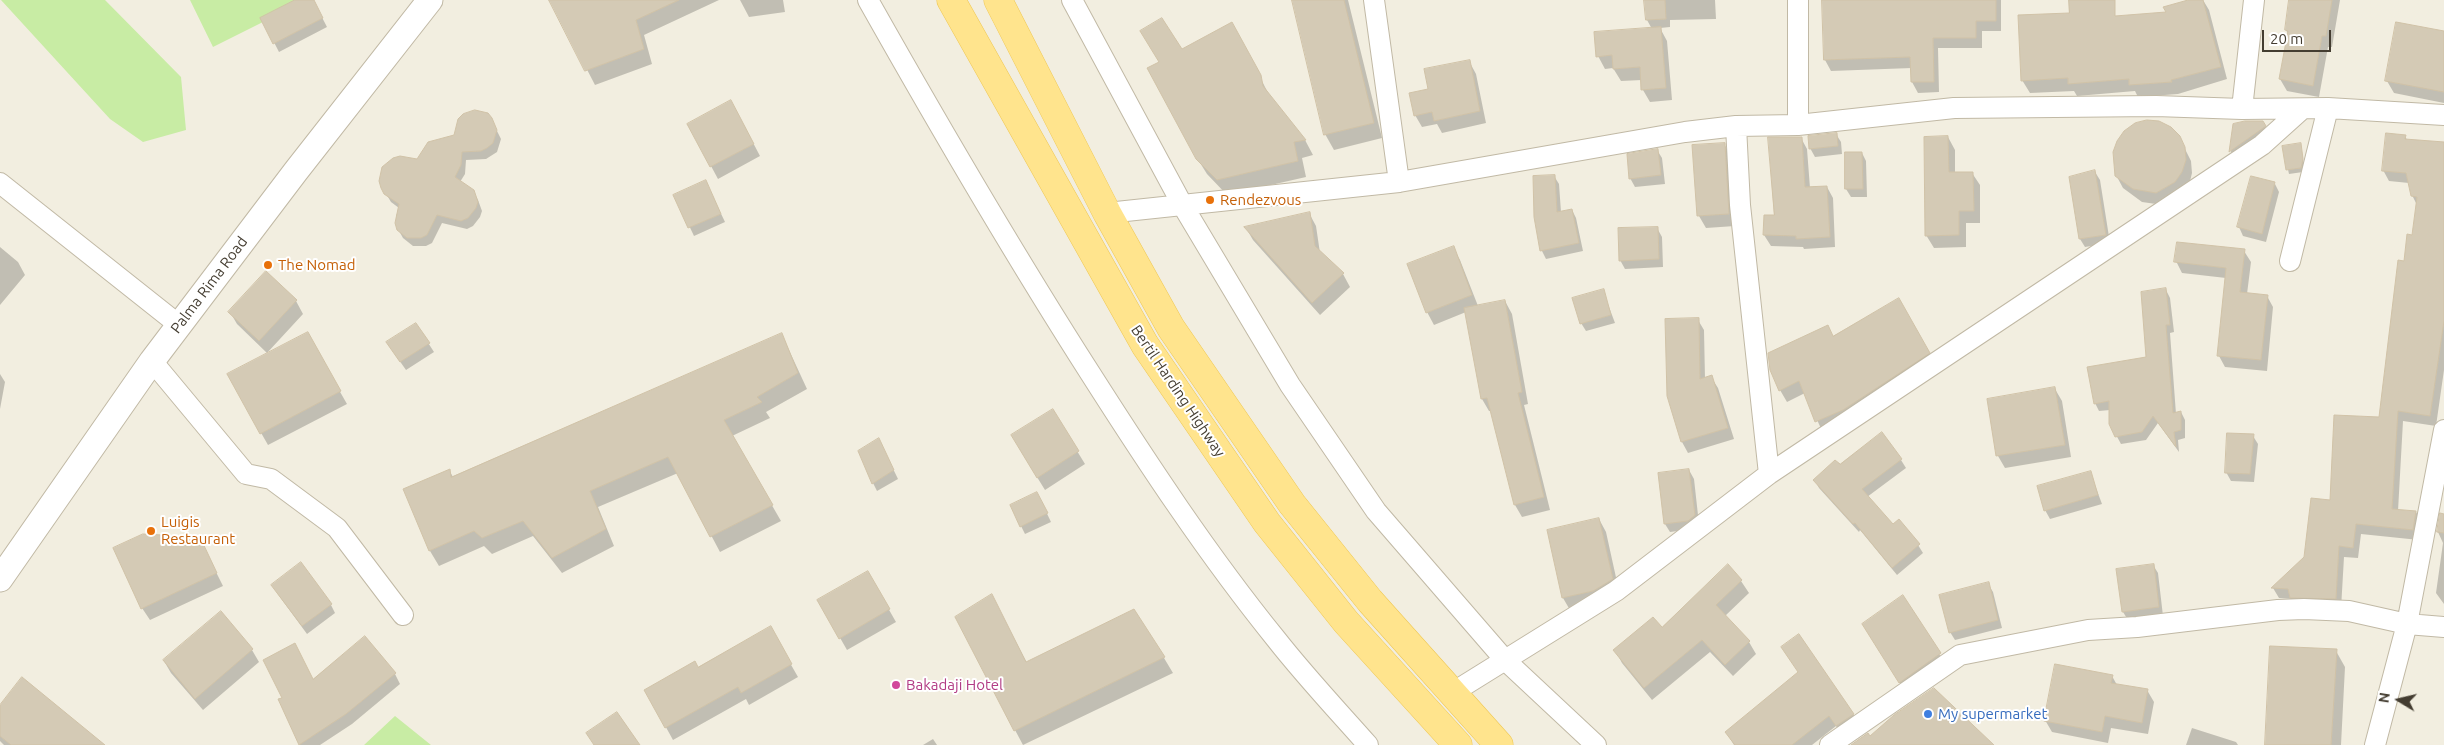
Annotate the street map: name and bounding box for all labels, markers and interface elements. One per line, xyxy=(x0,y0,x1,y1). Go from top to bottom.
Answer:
scale bar xyxy=(2264,20,2333,52)
text: 20 m xyxy=(2270,30,2303,47)
place label: Rendezvous xyxy=(1220,191,1301,209)
marker: Rendezvous xyxy=(1204,194,1216,206)
street label: Palma Rima Road xyxy=(167,233,251,337)
place label: The Nomad xyxy=(278,256,356,274)
marker: The Nomad xyxy=(262,259,274,271)
street label: Bertil Harding Highway xyxy=(1127,322,1229,460)
place label: Luigis Restaurant xyxy=(161,513,235,548)
marker: Luigis Restaurant xyxy=(145,525,157,537)
north arrow xyxy=(2374,675,2424,725)
place label: Bakadaji Hotel xyxy=(906,676,1003,694)
marker: Bakadaji Hotel xyxy=(890,679,902,691)
text: N xyxy=(2375,691,2393,704)
place label: My supermarket xyxy=(1938,705,2047,723)
marker: My supermarket xyxy=(1922,708,1934,720)

